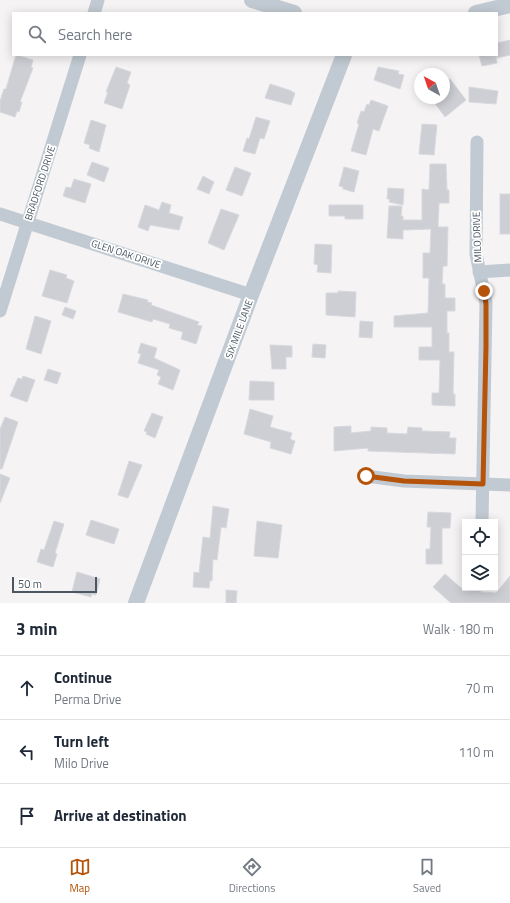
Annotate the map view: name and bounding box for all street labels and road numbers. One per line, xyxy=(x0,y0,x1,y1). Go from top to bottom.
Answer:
street label: BRADFORD DRIVE xyxy=(21,143,59,222)
street label: MILO DRIVE xyxy=(469,211,485,263)
street label: GLEN OAK DRIVE xyxy=(89,236,163,272)
street label: SIX MILE LANE xyxy=(221,297,257,361)

